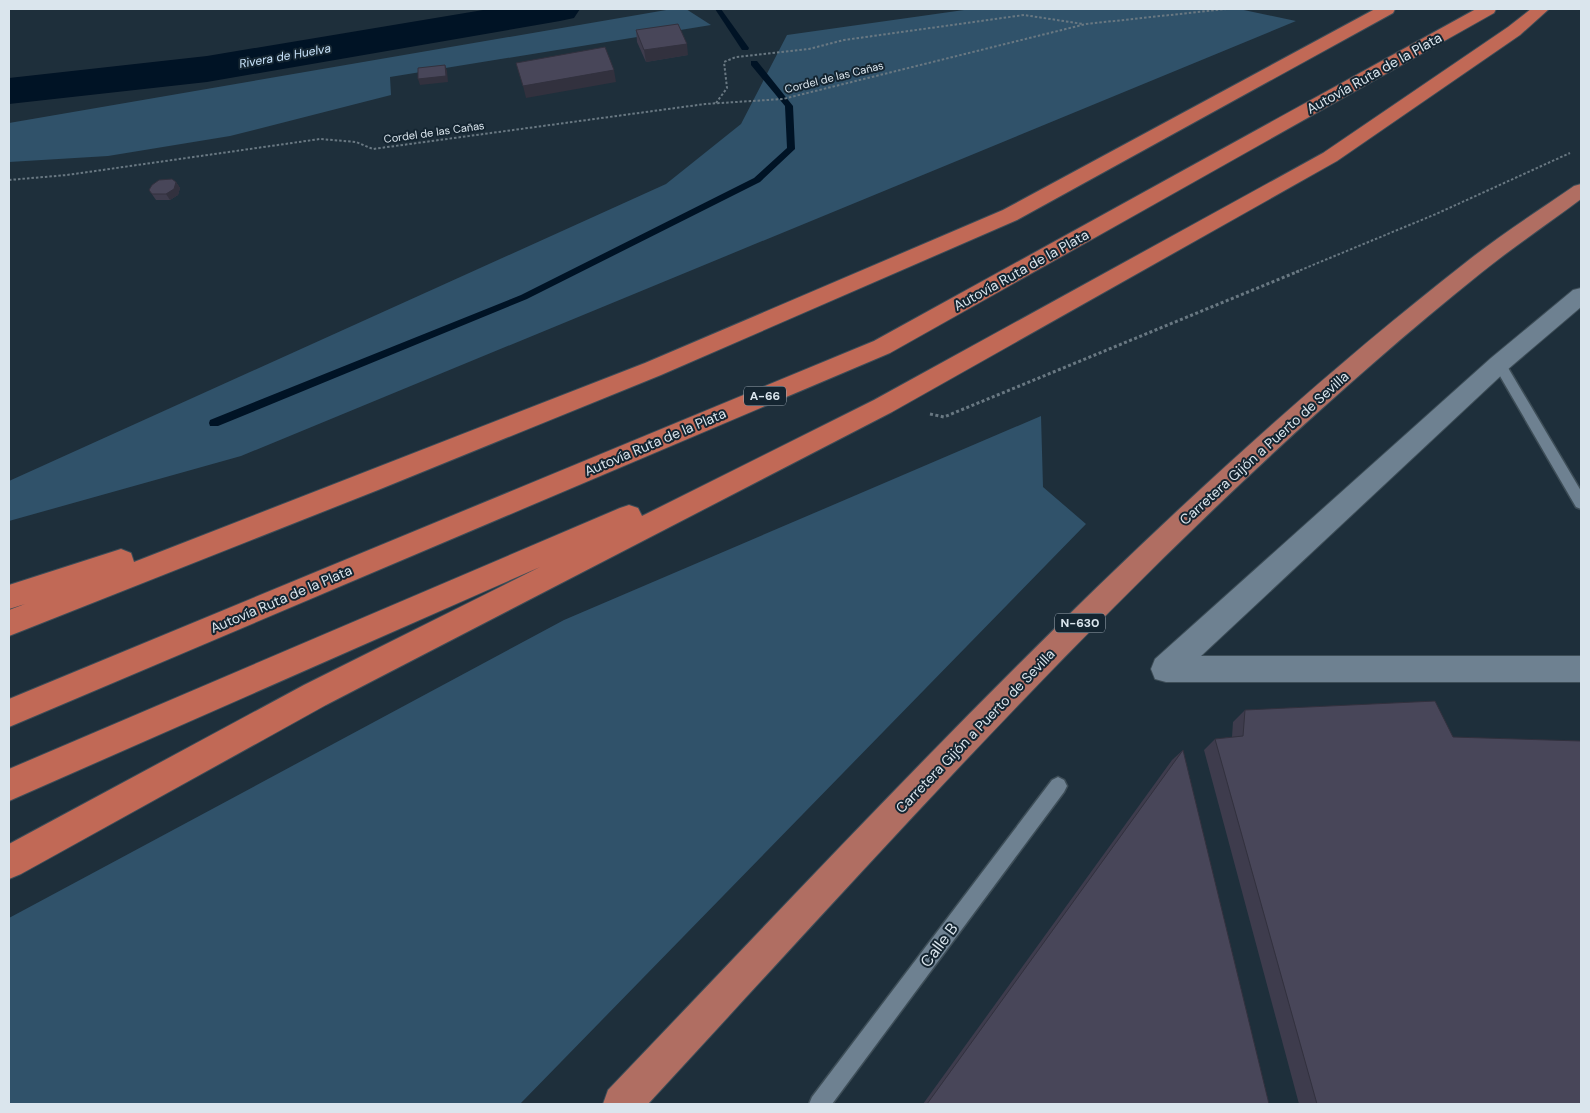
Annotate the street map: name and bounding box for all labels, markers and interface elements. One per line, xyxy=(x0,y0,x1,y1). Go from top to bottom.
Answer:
street label: Autovía Ruta de la Plata xyxy=(1303,28,1445,118)
water label: Rivera de Huelva xyxy=(238,40,333,72)
street label: Cordel de las Cañas xyxy=(783,58,885,96)
street label: Cordel de las Cañas xyxy=(383,118,485,146)
street label: Autovía Ruta de la Plata xyxy=(950,225,1092,315)
street label: Carretera Gijón a Puerto de Sevilla xyxy=(1176,367,1352,529)
road number: A-66 xyxy=(744,386,786,406)
street label: Autovía Ruta de la Plata xyxy=(581,404,729,480)
street label: Autovía Ruta de la Plata xyxy=(207,561,355,637)
road number: N-630 xyxy=(1055,614,1105,632)
street label: Carretera Gijón a Puerto de Sevilla xyxy=(892,645,1058,817)
street label: Calle B xyxy=(915,919,963,971)

